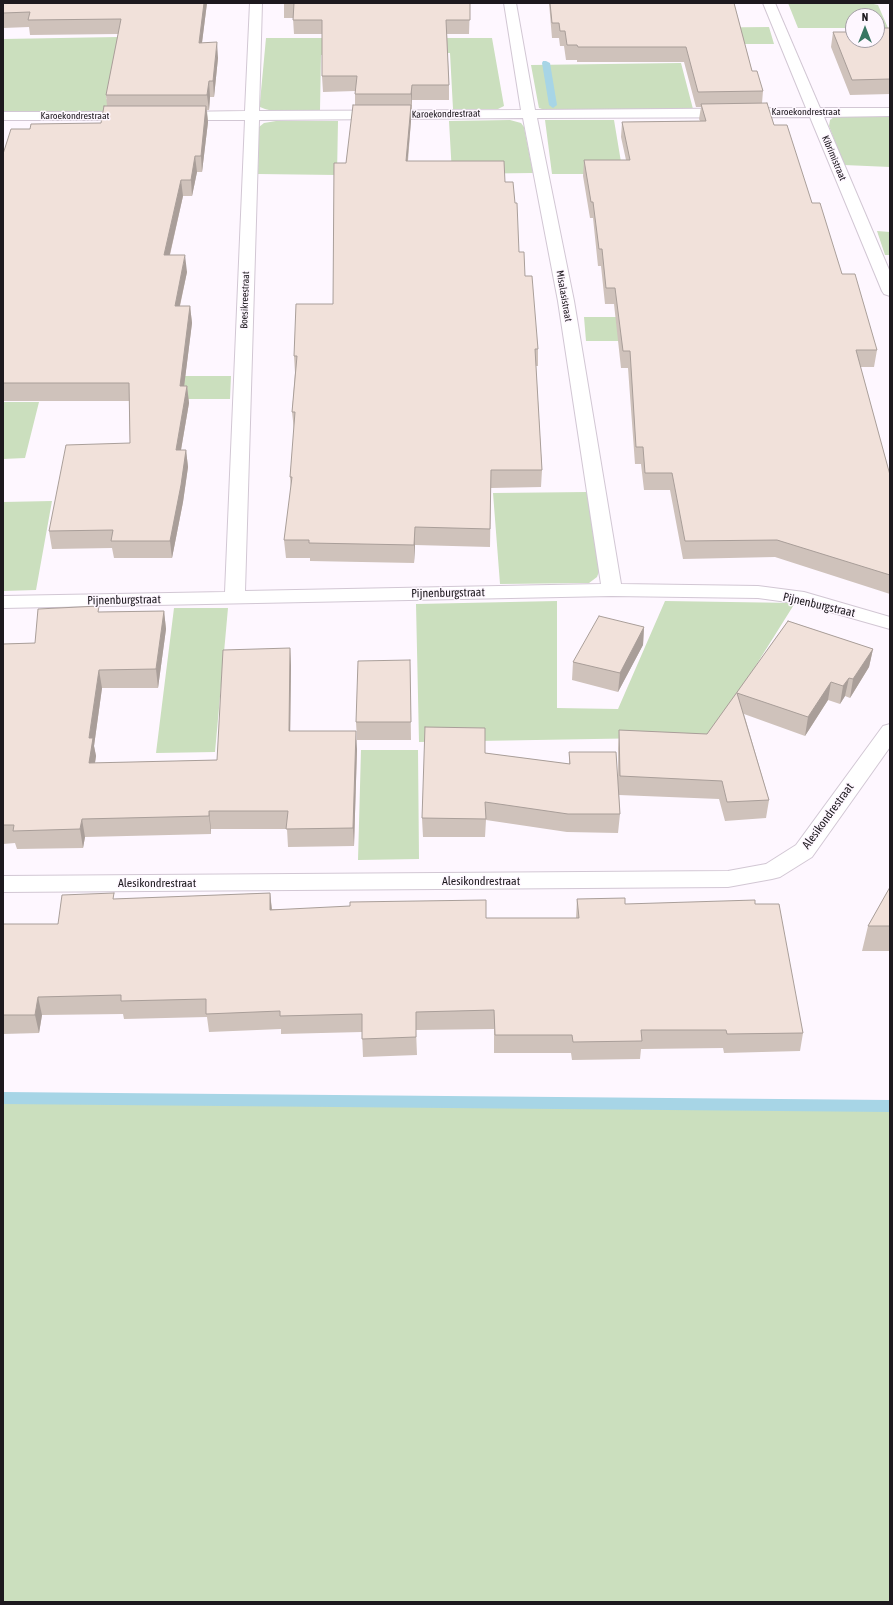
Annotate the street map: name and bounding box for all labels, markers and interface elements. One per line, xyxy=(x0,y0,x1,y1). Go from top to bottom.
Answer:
north arrow xyxy=(845,8,885,48)
text: N xyxy=(862,11,868,23)
street label: Karoekondrestraat xyxy=(772,106,840,118)
street label: Karoekondrestraat xyxy=(411,107,481,121)
street label: Karoekondrestraat xyxy=(41,110,109,122)
street label: Kibrimistraat xyxy=(819,134,849,182)
street label: Misalasistraat xyxy=(554,270,574,322)
street label: Boesikreestraat xyxy=(238,271,252,329)
street label: Pijnenburgstraat xyxy=(411,585,485,601)
street label: Pijnenburgstraat xyxy=(781,590,857,620)
street label: Pijnenburgstraat xyxy=(87,592,161,608)
street label: Alesikondrestraat xyxy=(799,780,857,852)
street label: Alesikondrestraat xyxy=(442,874,520,888)
street label: Alesikondrestraat xyxy=(118,876,196,890)

